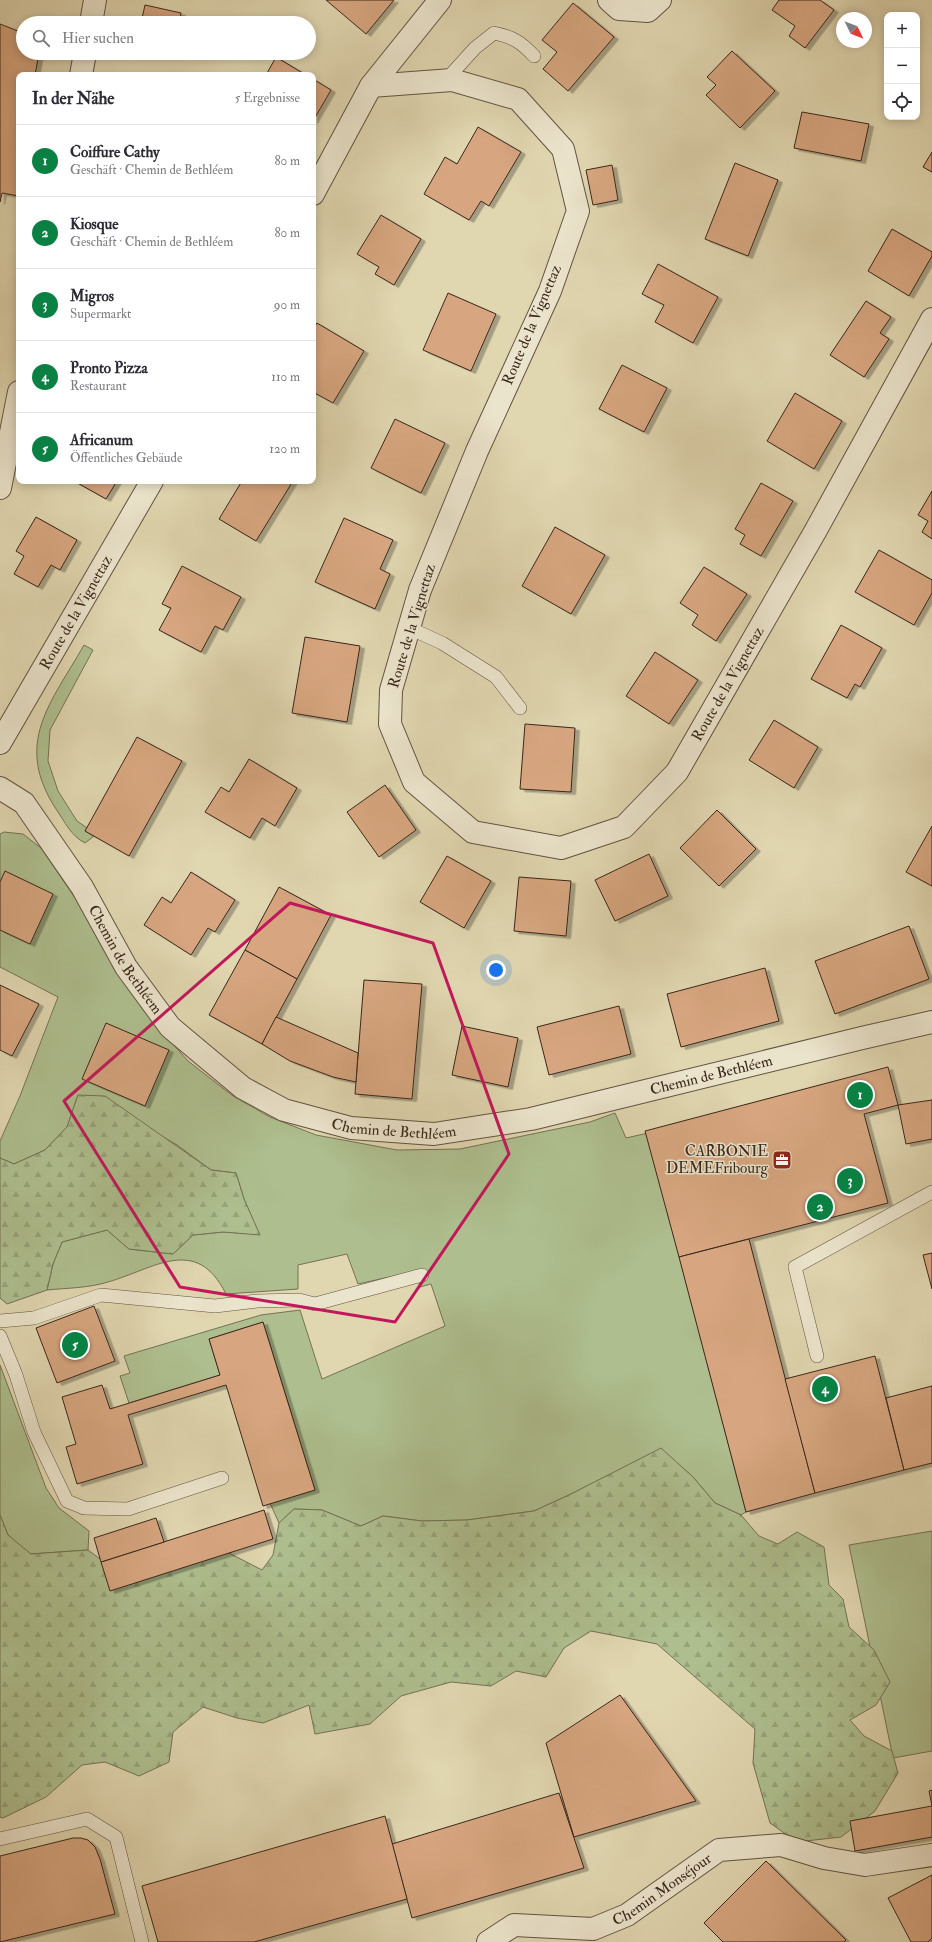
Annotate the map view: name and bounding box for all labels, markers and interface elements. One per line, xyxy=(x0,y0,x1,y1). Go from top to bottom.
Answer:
north arrow xyxy=(836,12,872,48)
map controls xyxy=(884,12,920,120)
button: + xyxy=(884,12,920,48)
search box xyxy=(16,16,316,60)
icon: search xyxy=(30,27,52,49)
text: Hier suchen xyxy=(62,29,134,48)
button: − xyxy=(884,48,920,84)
button: locate xyxy=(884,84,920,120)
text: In der Nähe xyxy=(32,88,114,109)
text: 5 Ergebnisse xyxy=(235,90,300,106)
text: Coiffure Cathy xyxy=(70,143,160,162)
text: 1 xyxy=(43,153,47,169)
text: 80 m xyxy=(274,153,300,169)
text: Geschäft · Chemin de Bethléem xyxy=(70,162,233,178)
text: Kiosque xyxy=(70,215,119,234)
text: 2 xyxy=(42,225,48,241)
text: 80 m xyxy=(274,225,300,241)
text: Geschäft · Chemin de Bethléem xyxy=(70,234,233,250)
street label: Route de la Vignettaz xyxy=(498,262,566,388)
text: Migros xyxy=(70,287,114,306)
text: 3 xyxy=(43,297,48,313)
text: 90 m xyxy=(274,297,300,313)
text: Supermarkt xyxy=(70,306,131,322)
text: Pronto Pizza xyxy=(70,359,148,378)
text: 4 xyxy=(41,369,49,385)
text: 110 m xyxy=(271,369,300,385)
text: Restaurant xyxy=(70,378,126,394)
text: Africanum xyxy=(70,431,133,450)
text: 5 xyxy=(42,441,48,457)
text: 120 m xyxy=(269,441,300,457)
text: Öffentliches Gebäude xyxy=(70,450,182,466)
street label: Route de la Vignettaz xyxy=(35,552,116,673)
street label: Route de la Vignettaz xyxy=(384,562,440,690)
street label: Route de la Vignettaz xyxy=(687,623,768,744)
street label: Chemin de Bethléem xyxy=(84,902,167,1018)
your location xyxy=(486,960,506,980)
street label: Chemin de Bethléem xyxy=(648,1051,775,1099)
pin: 1 xyxy=(847,1080,873,1110)
street label: Chemin de Bethléem xyxy=(329,1114,458,1144)
place label: CARBONIE DEMEFribourg xyxy=(666,1142,769,1178)
office icon: CARBONIE DEMEFribourg xyxy=(771,1149,793,1171)
pin: 3 xyxy=(837,1166,863,1196)
pin: 2 xyxy=(807,1192,833,1222)
pin: 5 xyxy=(62,1330,88,1360)
pin: 4 xyxy=(812,1374,838,1404)
street label: Chemin Monséjour xyxy=(609,1849,716,1930)

